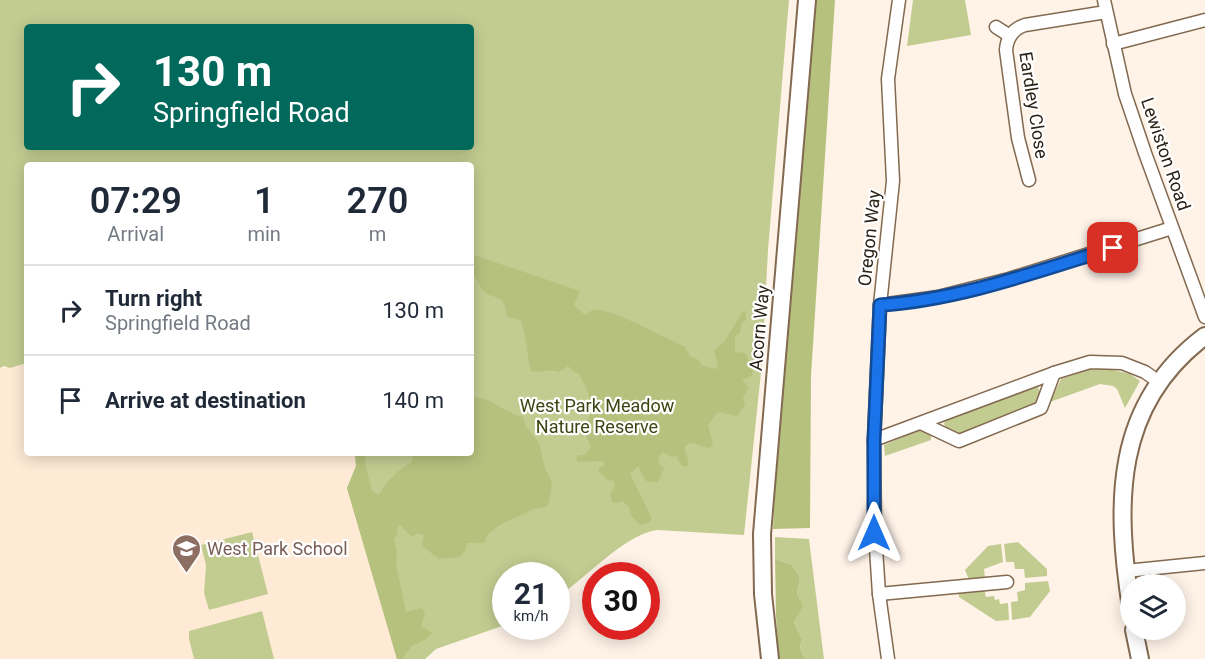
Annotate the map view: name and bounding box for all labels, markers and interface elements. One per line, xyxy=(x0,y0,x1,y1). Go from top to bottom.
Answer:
text: 130 m xyxy=(153,47,272,96)
icon: right xyxy=(54,48,132,126)
street label: Eardley Close xyxy=(1015,50,1053,160)
street label: Lewiston Road xyxy=(1137,95,1195,213)
text: Springfield Road xyxy=(153,97,350,129)
text: 07:29 xyxy=(90,180,182,222)
text: 1 xyxy=(254,180,274,222)
text: 270 xyxy=(347,180,408,222)
street label: Oregon Way xyxy=(854,188,885,287)
text: Arrival xyxy=(107,222,164,246)
text: min xyxy=(247,222,281,246)
text: m xyxy=(369,222,386,246)
pin xyxy=(1087,222,1138,273)
icon: arrive xyxy=(1096,231,1129,264)
street label: Acorn Way xyxy=(745,284,773,372)
text: Turn right xyxy=(105,286,202,311)
icon: right xyxy=(54,294,87,327)
text: 130 m xyxy=(382,298,444,323)
text: Springfield Road xyxy=(105,311,251,335)
icon: arrive xyxy=(54,384,87,417)
text: Arrive at destination xyxy=(105,388,306,413)
text: 140 m xyxy=(382,388,444,413)
park label: West Park Meadow Nature Reserve xyxy=(520,395,675,437)
position arrow xyxy=(842,501,906,565)
school or university icon: West Park School xyxy=(170,532,202,574)
place label: West Park School xyxy=(207,538,348,559)
speed limit sign: 30 xyxy=(582,562,660,640)
map controls xyxy=(1120,574,1186,640)
button: layers xyxy=(1120,574,1186,640)
text: 21 xyxy=(514,576,548,611)
text: km/h xyxy=(513,607,549,625)

